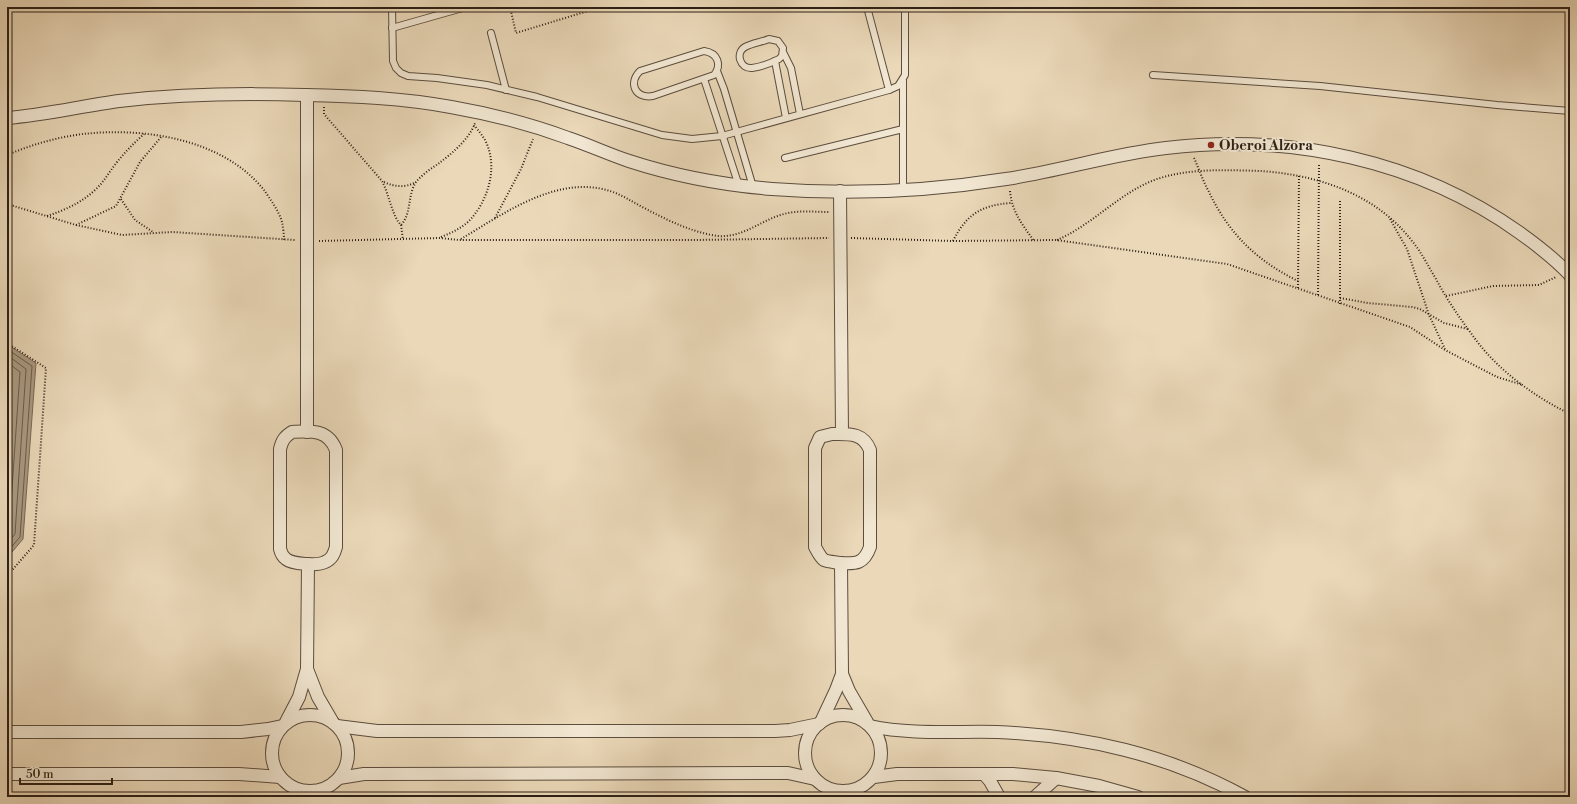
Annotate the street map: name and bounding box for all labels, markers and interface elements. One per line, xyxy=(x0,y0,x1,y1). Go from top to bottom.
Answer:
place label: Oberoi Alzora xyxy=(1219,137,1313,155)
marker: Oberoi Alzora xyxy=(1206,140,1216,150)
scale bar xyxy=(20,760,112,786)
text: 50 m xyxy=(26,767,54,782)

